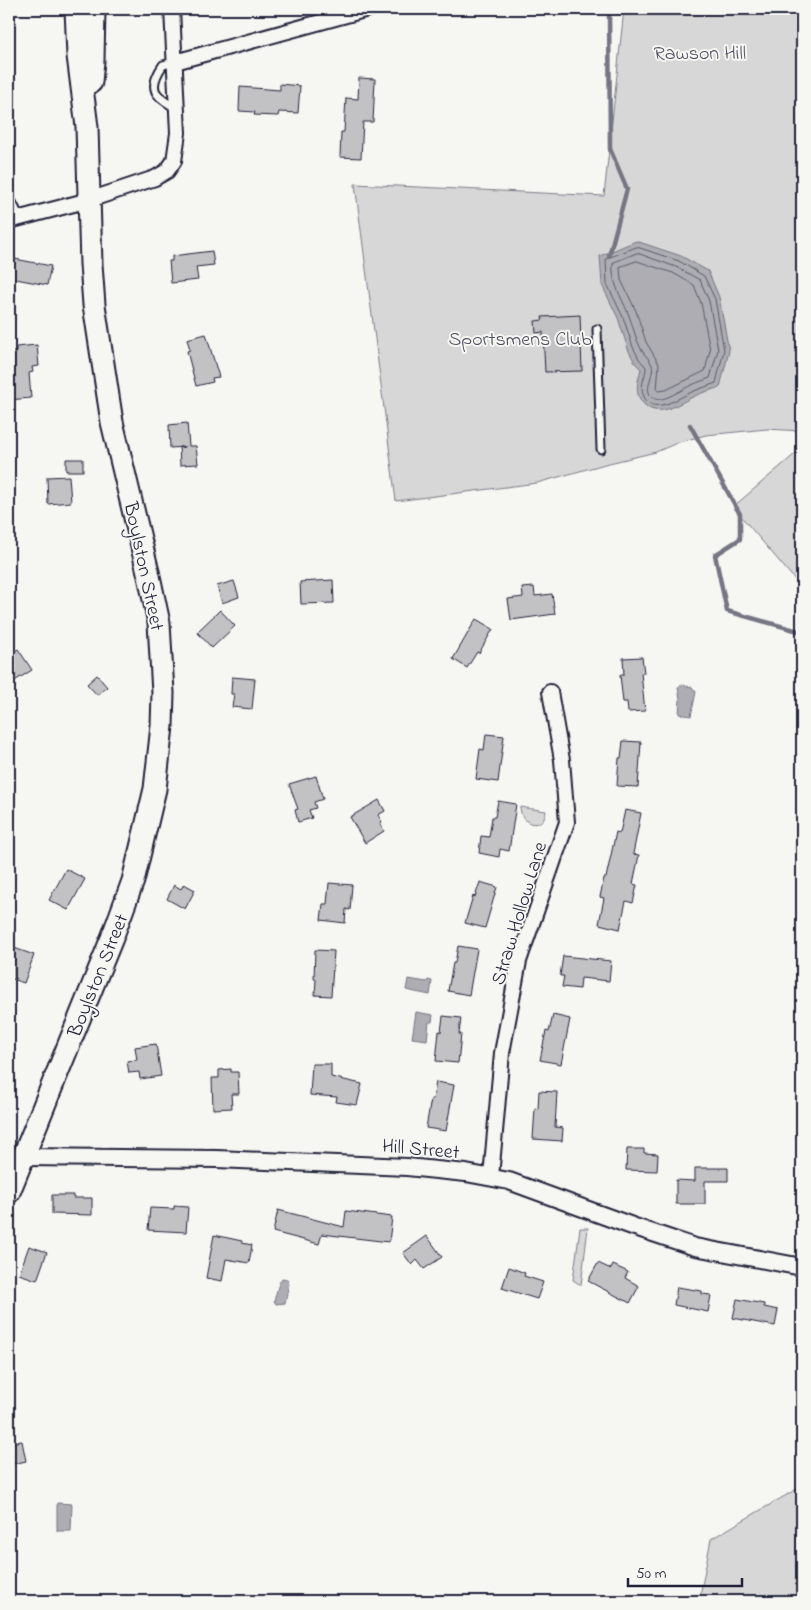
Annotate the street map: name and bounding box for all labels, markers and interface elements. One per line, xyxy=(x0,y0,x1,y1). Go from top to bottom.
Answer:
park label: Rawson Hill xyxy=(654,40,746,69)
park label: Sportsmens Club xyxy=(448,326,592,355)
street label: Boylston Street xyxy=(115,499,170,634)
street label: Straw Hollow Lane xyxy=(485,839,556,989)
street label: Boylston Street xyxy=(61,910,137,1043)
street label: Hill Street xyxy=(381,1133,461,1168)
scale bar xyxy=(628,1555,742,1587)
text: 50 m xyxy=(636,1563,667,1585)

